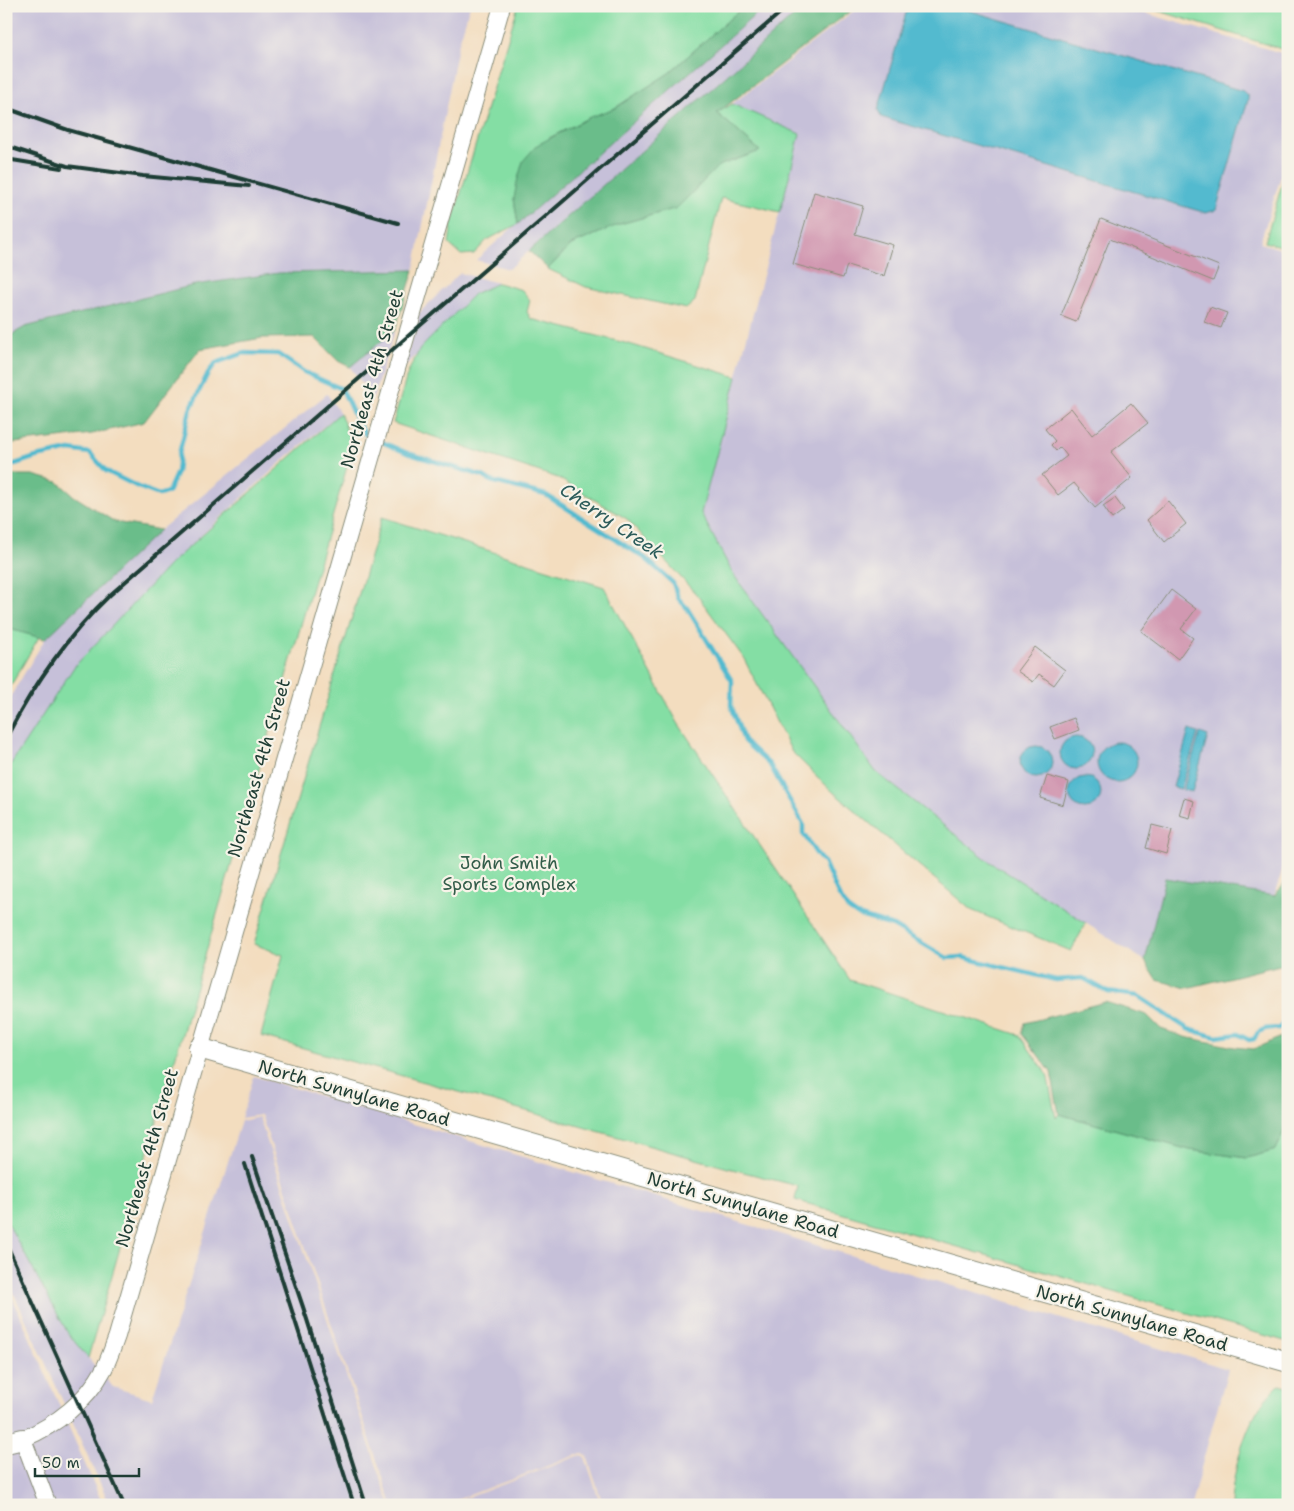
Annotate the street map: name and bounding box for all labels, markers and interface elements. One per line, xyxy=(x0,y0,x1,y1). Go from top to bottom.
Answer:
street label: Northeast 4th Street xyxy=(335,287,409,471)
water label: Cherry Creek xyxy=(555,477,669,565)
street label: Northeast 4th Street xyxy=(222,676,296,860)
park label: John Smith Sports Complex xyxy=(442,851,576,896)
street label: North Sunnylane Road xyxy=(255,1054,453,1132)
street label: Northeast 4th Street xyxy=(110,1066,184,1250)
street label: North Sunnylane Road xyxy=(644,1166,842,1244)
street label: North Sunnylane Road xyxy=(1033,1279,1231,1357)
scale bar xyxy=(35,1446,139,1478)
text: 50 m xyxy=(42,1453,80,1473)

